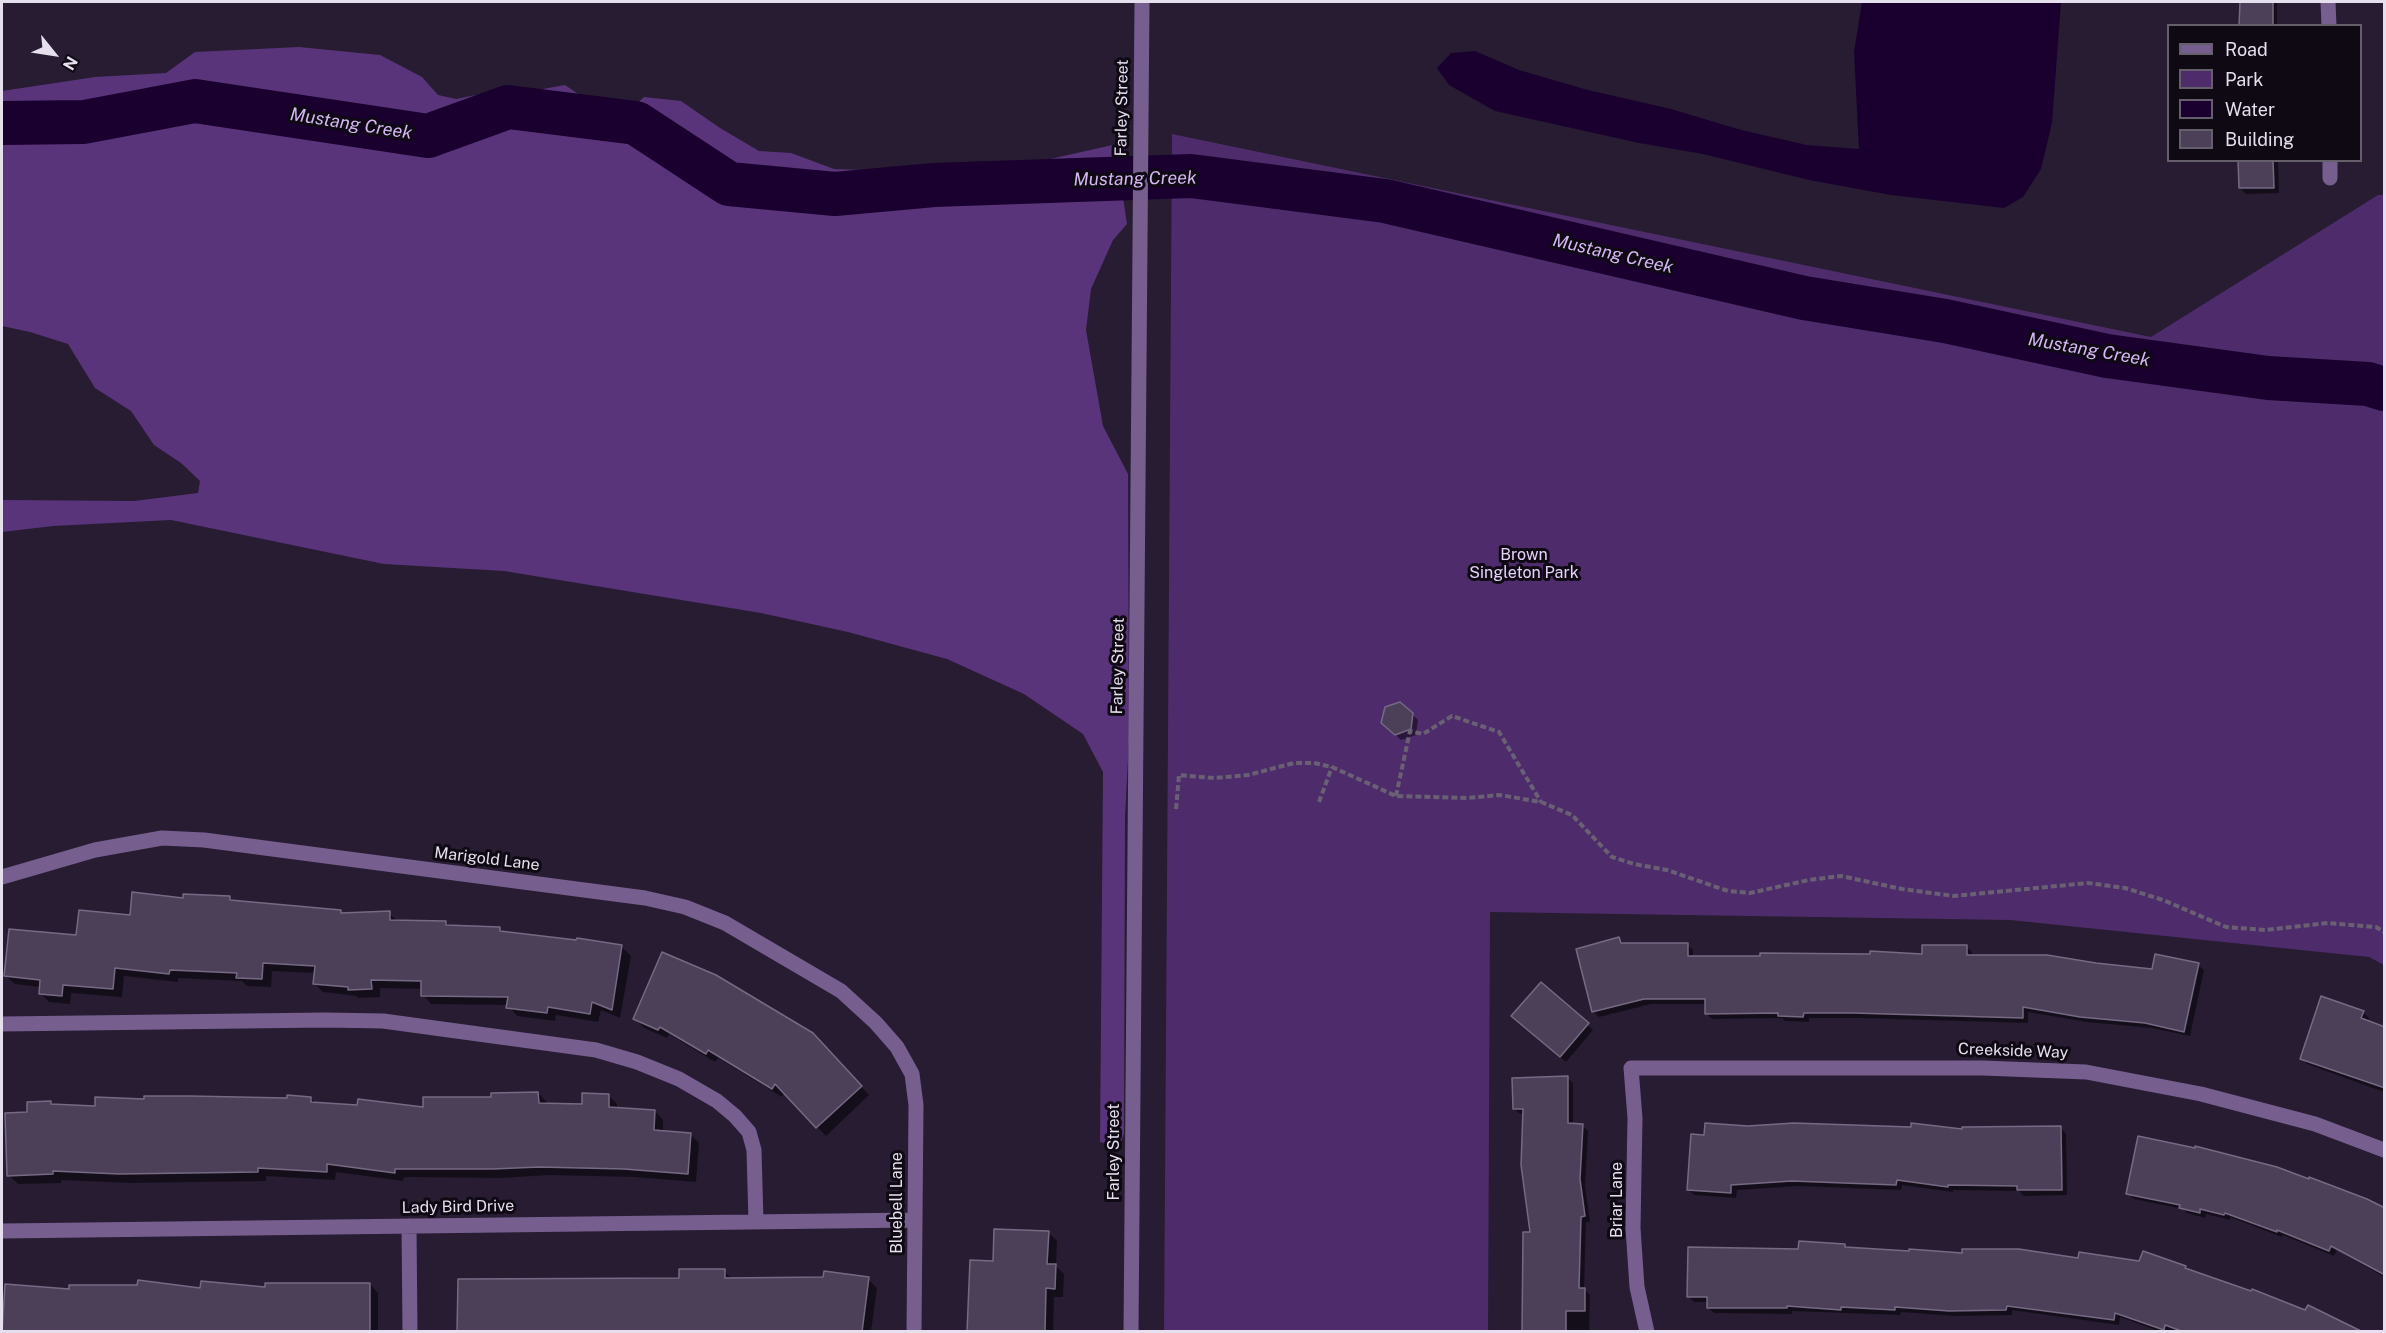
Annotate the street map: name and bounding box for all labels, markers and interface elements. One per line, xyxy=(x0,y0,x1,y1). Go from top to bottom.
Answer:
north arrow xyxy=(24,24,84,84)
legend xyxy=(2167,24,2362,162)
text: Road xyxy=(2225,39,2268,60)
text: N xyxy=(59,53,81,73)
street label: Farley Street xyxy=(1112,59,1132,157)
text: Park xyxy=(2225,69,2263,90)
text: Water xyxy=(2225,99,2275,120)
water label: Mustang Creek xyxy=(288,104,414,144)
text: Building xyxy=(2225,129,2294,150)
water label: Mustang Creek xyxy=(1073,167,1197,191)
water label: Mustang Creek xyxy=(1550,230,1676,278)
water label: Mustang Creek xyxy=(2026,329,2152,371)
park label: Brown Singleton Park xyxy=(1469,545,1579,583)
street label: Farley Street xyxy=(1108,617,1128,715)
street label: Marigold Lane xyxy=(433,843,541,875)
street label: Creekside Way xyxy=(1958,1039,2068,1063)
street label: Farley Street xyxy=(1104,1103,1124,1201)
street label: Bluebell Lane xyxy=(887,1152,907,1254)
street label: Briar Lane xyxy=(1607,1162,1627,1238)
street label: Lady Bird Drive xyxy=(402,1196,514,1218)

